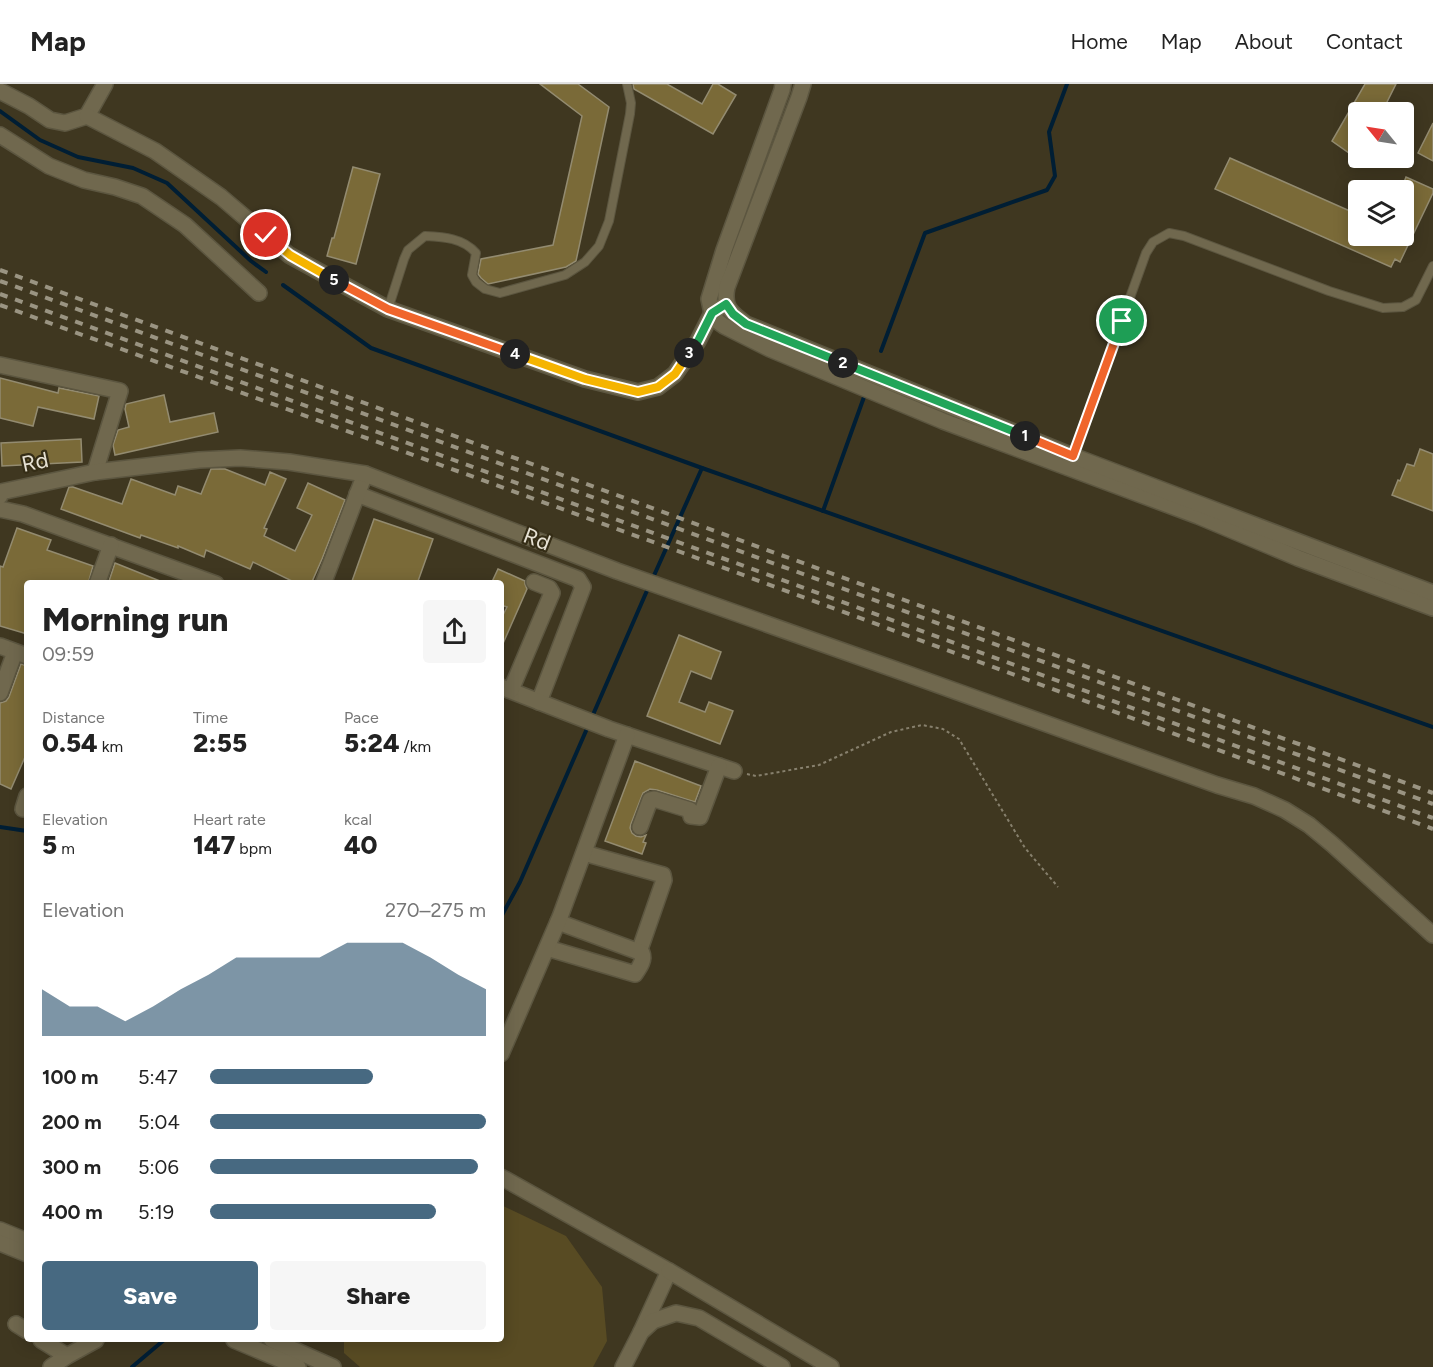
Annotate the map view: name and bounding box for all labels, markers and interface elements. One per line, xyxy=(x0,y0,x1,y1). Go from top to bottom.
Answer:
text: Map xyxy=(30,24,86,58)
text: Home xyxy=(1071,29,1128,54)
text: Map xyxy=(1161,29,1202,54)
text: About xyxy=(1235,29,1293,54)
text: Contact xyxy=(1326,29,1403,54)
north arrow xyxy=(1348,102,1414,168)
map controls xyxy=(1348,102,1414,246)
button: layers xyxy=(1348,180,1414,246)
pin xyxy=(240,209,291,260)
icon: check xyxy=(249,218,282,251)
pin: 5 xyxy=(319,265,349,295)
text: 5 xyxy=(329,270,339,289)
pin xyxy=(1096,295,1147,346)
icon: arrive xyxy=(1105,304,1138,337)
pin: 3 xyxy=(674,338,704,368)
pin: 4 xyxy=(500,339,530,369)
text: 3 xyxy=(685,343,693,362)
text: 4 xyxy=(510,344,520,363)
pin: 2 xyxy=(828,348,858,378)
text: 2 xyxy=(838,353,848,372)
pin: 1 xyxy=(1010,421,1040,451)
text: 1 xyxy=(1022,426,1028,445)
street label: Rd xyxy=(19,446,51,478)
street label: Rd xyxy=(520,522,554,556)
text: Morning run xyxy=(42,600,228,639)
button: share xyxy=(423,600,486,663)
text: 09:59 xyxy=(42,642,94,666)
text: Distance xyxy=(42,708,105,727)
text: Time xyxy=(193,708,228,727)
text: Pace xyxy=(344,708,379,727)
text: 0.54 xyxy=(42,727,98,759)
text: 2:55 xyxy=(193,727,247,759)
text: 5:24 xyxy=(344,727,400,759)
text: km xyxy=(98,737,123,756)
text: /km xyxy=(400,737,431,756)
text: Elevation xyxy=(42,810,108,829)
text: Heart rate xyxy=(193,810,266,829)
text: kcal xyxy=(344,810,372,829)
text: 5 xyxy=(42,829,57,861)
text: 147 xyxy=(193,829,235,861)
text: 40 xyxy=(344,829,378,861)
text: m xyxy=(57,839,75,858)
text: bpm xyxy=(235,839,272,858)
text: Elevation xyxy=(42,898,124,922)
text: 270–275 m xyxy=(385,898,486,922)
text: 100 m xyxy=(42,1065,99,1089)
text: 5:47 xyxy=(138,1065,178,1089)
text: 200 m xyxy=(42,1110,102,1134)
text: 5:04 xyxy=(138,1110,180,1134)
text: 300 m xyxy=(42,1155,101,1179)
text: 5:06 xyxy=(138,1155,179,1179)
text: 400 m xyxy=(42,1200,103,1224)
text: 5:19 xyxy=(138,1200,174,1224)
button: Save xyxy=(42,1261,258,1330)
button: Share xyxy=(270,1261,486,1330)

